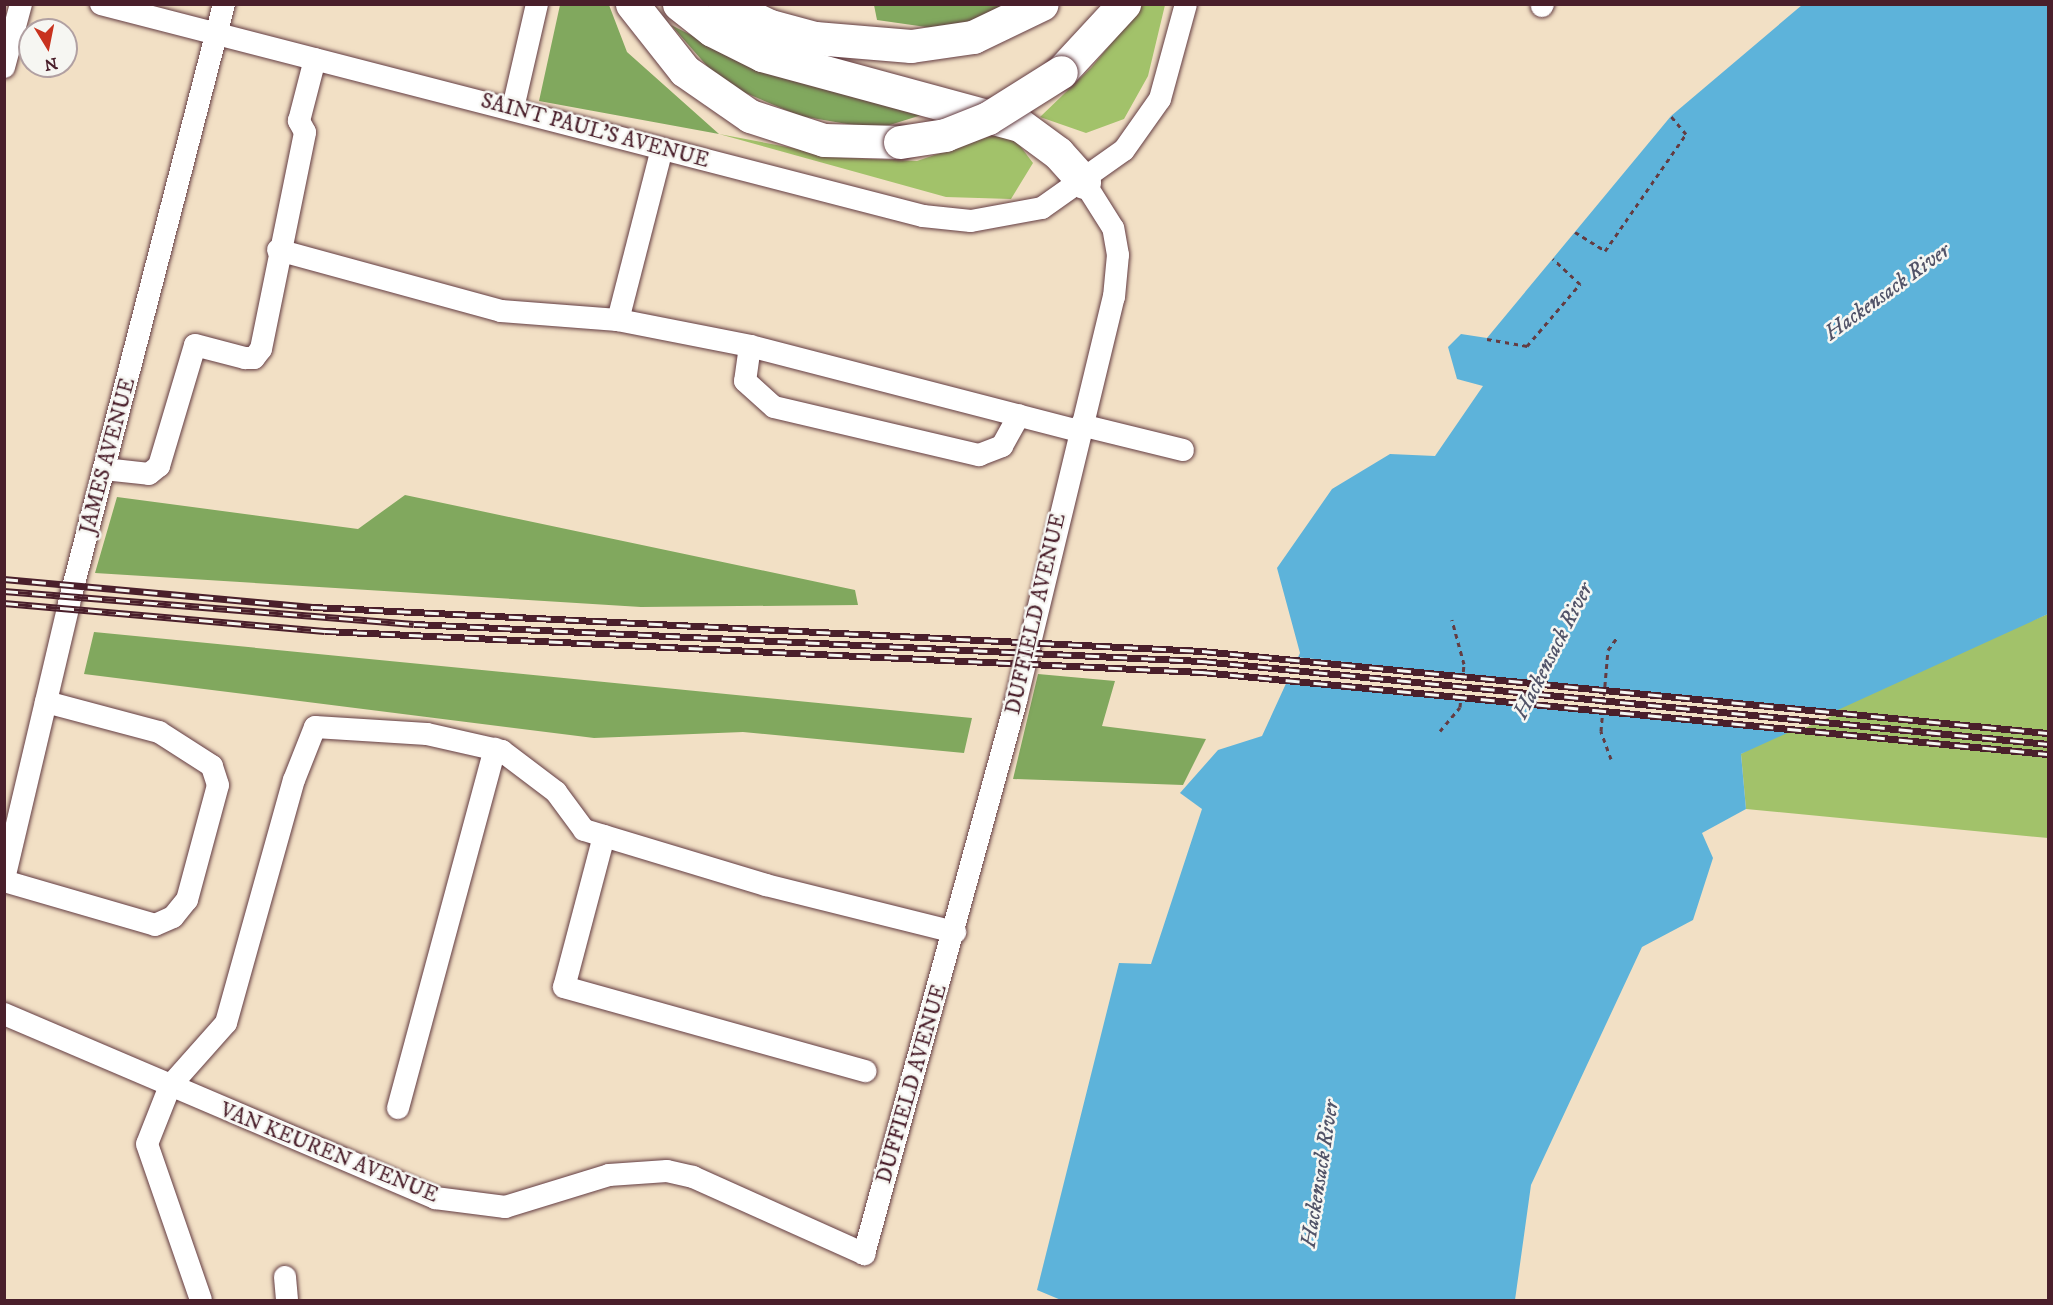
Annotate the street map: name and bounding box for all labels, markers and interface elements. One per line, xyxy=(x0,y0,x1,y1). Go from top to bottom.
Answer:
north arrow xyxy=(18,18,78,78)
text: N xyxy=(43,53,59,75)
street label: SAINT PAUL'S AVENUE xyxy=(478,88,712,174)
water label: Hackensack River xyxy=(1819,238,1955,346)
street label: JAMES AVENUE xyxy=(75,375,141,537)
street label: DUFFIELD AVENUE xyxy=(1001,511,1071,717)
water label: Hackensack River xyxy=(1507,579,1599,723)
street label: DUFFIELD AVENUE xyxy=(872,982,952,1186)
street label: VAN KEUREN AVENUE xyxy=(216,1098,442,1208)
water label: Hackensack River xyxy=(1295,1098,1345,1250)

